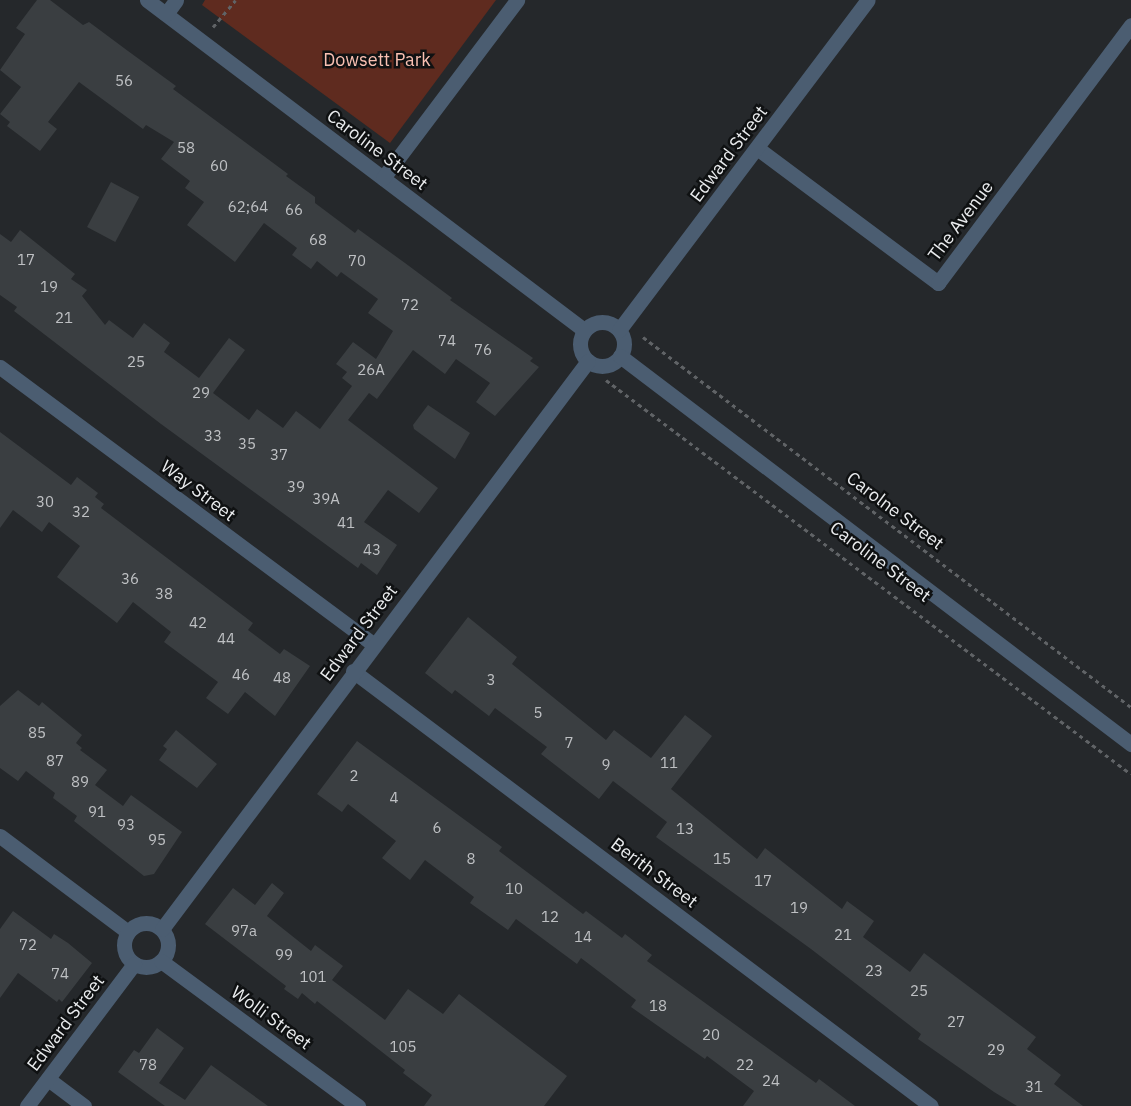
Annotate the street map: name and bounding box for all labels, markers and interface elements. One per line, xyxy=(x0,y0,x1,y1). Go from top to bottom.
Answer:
park label: Dowsett Park xyxy=(323,49,431,71)
house number: 56 xyxy=(115,72,133,90)
street label: Edward Street xyxy=(686,102,772,206)
street label: Caroline Street xyxy=(322,105,432,195)
house number: 58 xyxy=(177,139,195,157)
house number: 60 xyxy=(210,157,228,175)
street label: The Avenue xyxy=(924,177,998,265)
house number: 62;64 xyxy=(228,198,268,216)
house number: 66 xyxy=(285,201,303,219)
house number: 68 xyxy=(309,231,327,249)
house number: 17 xyxy=(17,251,35,269)
house number: 70 xyxy=(348,252,366,270)
house number: 19 xyxy=(40,278,58,296)
house number: 72 xyxy=(401,296,419,314)
house number: 21 xyxy=(55,309,73,327)
house number: 74 xyxy=(438,332,456,350)
house number: 76 xyxy=(474,341,492,359)
house number: 25 xyxy=(127,353,145,371)
house number: 26A xyxy=(357,361,385,379)
house number: 29 xyxy=(192,384,210,402)
house number: 33 xyxy=(204,427,222,445)
house number: 35 xyxy=(238,435,256,453)
house number: 37 xyxy=(270,446,288,464)
street label: Way Street xyxy=(156,456,240,526)
street label: Carolne Street xyxy=(842,467,948,555)
house number: 39 xyxy=(287,478,305,496)
house number: 39A xyxy=(312,490,340,508)
house number: 30 xyxy=(36,493,54,511)
house number: 32 xyxy=(72,503,90,521)
house number: 41 xyxy=(337,514,355,532)
street label: Caroline Street xyxy=(825,517,935,607)
house number: 43 xyxy=(363,541,381,559)
house number: 36 xyxy=(121,570,139,588)
street label: Edward Street xyxy=(316,581,402,685)
house number: 38 xyxy=(155,585,173,603)
house number: 42 xyxy=(189,614,207,632)
house number: 44 xyxy=(217,630,235,648)
house number: 46 xyxy=(232,666,250,684)
house number: 48 xyxy=(273,669,291,687)
house number: 3 xyxy=(487,671,495,689)
house number: 5 xyxy=(534,704,542,722)
house number: 85 xyxy=(28,724,46,742)
house number: 7 xyxy=(565,734,573,752)
house number: 87 xyxy=(46,752,64,770)
house number: 11 xyxy=(660,754,678,772)
house number: 9 xyxy=(602,756,610,774)
house number: 2 xyxy=(350,767,358,785)
house number: 89 xyxy=(71,773,89,791)
house number: 4 xyxy=(390,789,398,807)
house number: 91 xyxy=(88,803,106,821)
house number: 93 xyxy=(117,816,135,834)
house number: 6 xyxy=(433,819,441,837)
house number: 13 xyxy=(676,820,694,838)
house number: 95 xyxy=(148,831,166,849)
street label: Berith Street xyxy=(606,833,702,913)
house number: 8 xyxy=(467,850,475,868)
house number: 15 xyxy=(713,850,731,868)
house number: 17 xyxy=(754,872,772,890)
house number: 10 xyxy=(505,880,523,898)
house number: 19 xyxy=(790,899,808,917)
house number: 12 xyxy=(541,908,559,926)
house number: 97a xyxy=(231,922,257,940)
house number: 21 xyxy=(834,926,852,944)
house number: 14 xyxy=(574,928,592,946)
house number: 72 xyxy=(19,936,37,954)
house number: 99 xyxy=(275,946,293,964)
house number: 23 xyxy=(865,962,883,980)
house number: 74 xyxy=(51,965,69,983)
house number: 101 xyxy=(300,968,326,986)
street label: Edward Street xyxy=(23,971,109,1075)
street label: Wolli Street xyxy=(227,982,315,1054)
house number: 25 xyxy=(910,982,928,1000)
house number: 18 xyxy=(649,997,667,1015)
house number: 27 xyxy=(947,1013,965,1031)
house number: 20 xyxy=(702,1026,720,1044)
house number: 105 xyxy=(390,1038,416,1056)
house number: 29 xyxy=(987,1041,1005,1059)
house number: 78 xyxy=(139,1056,157,1074)
house number: 22 xyxy=(736,1056,754,1074)
house number: 24 xyxy=(762,1072,780,1090)
house number: 31 xyxy=(1025,1078,1043,1096)

